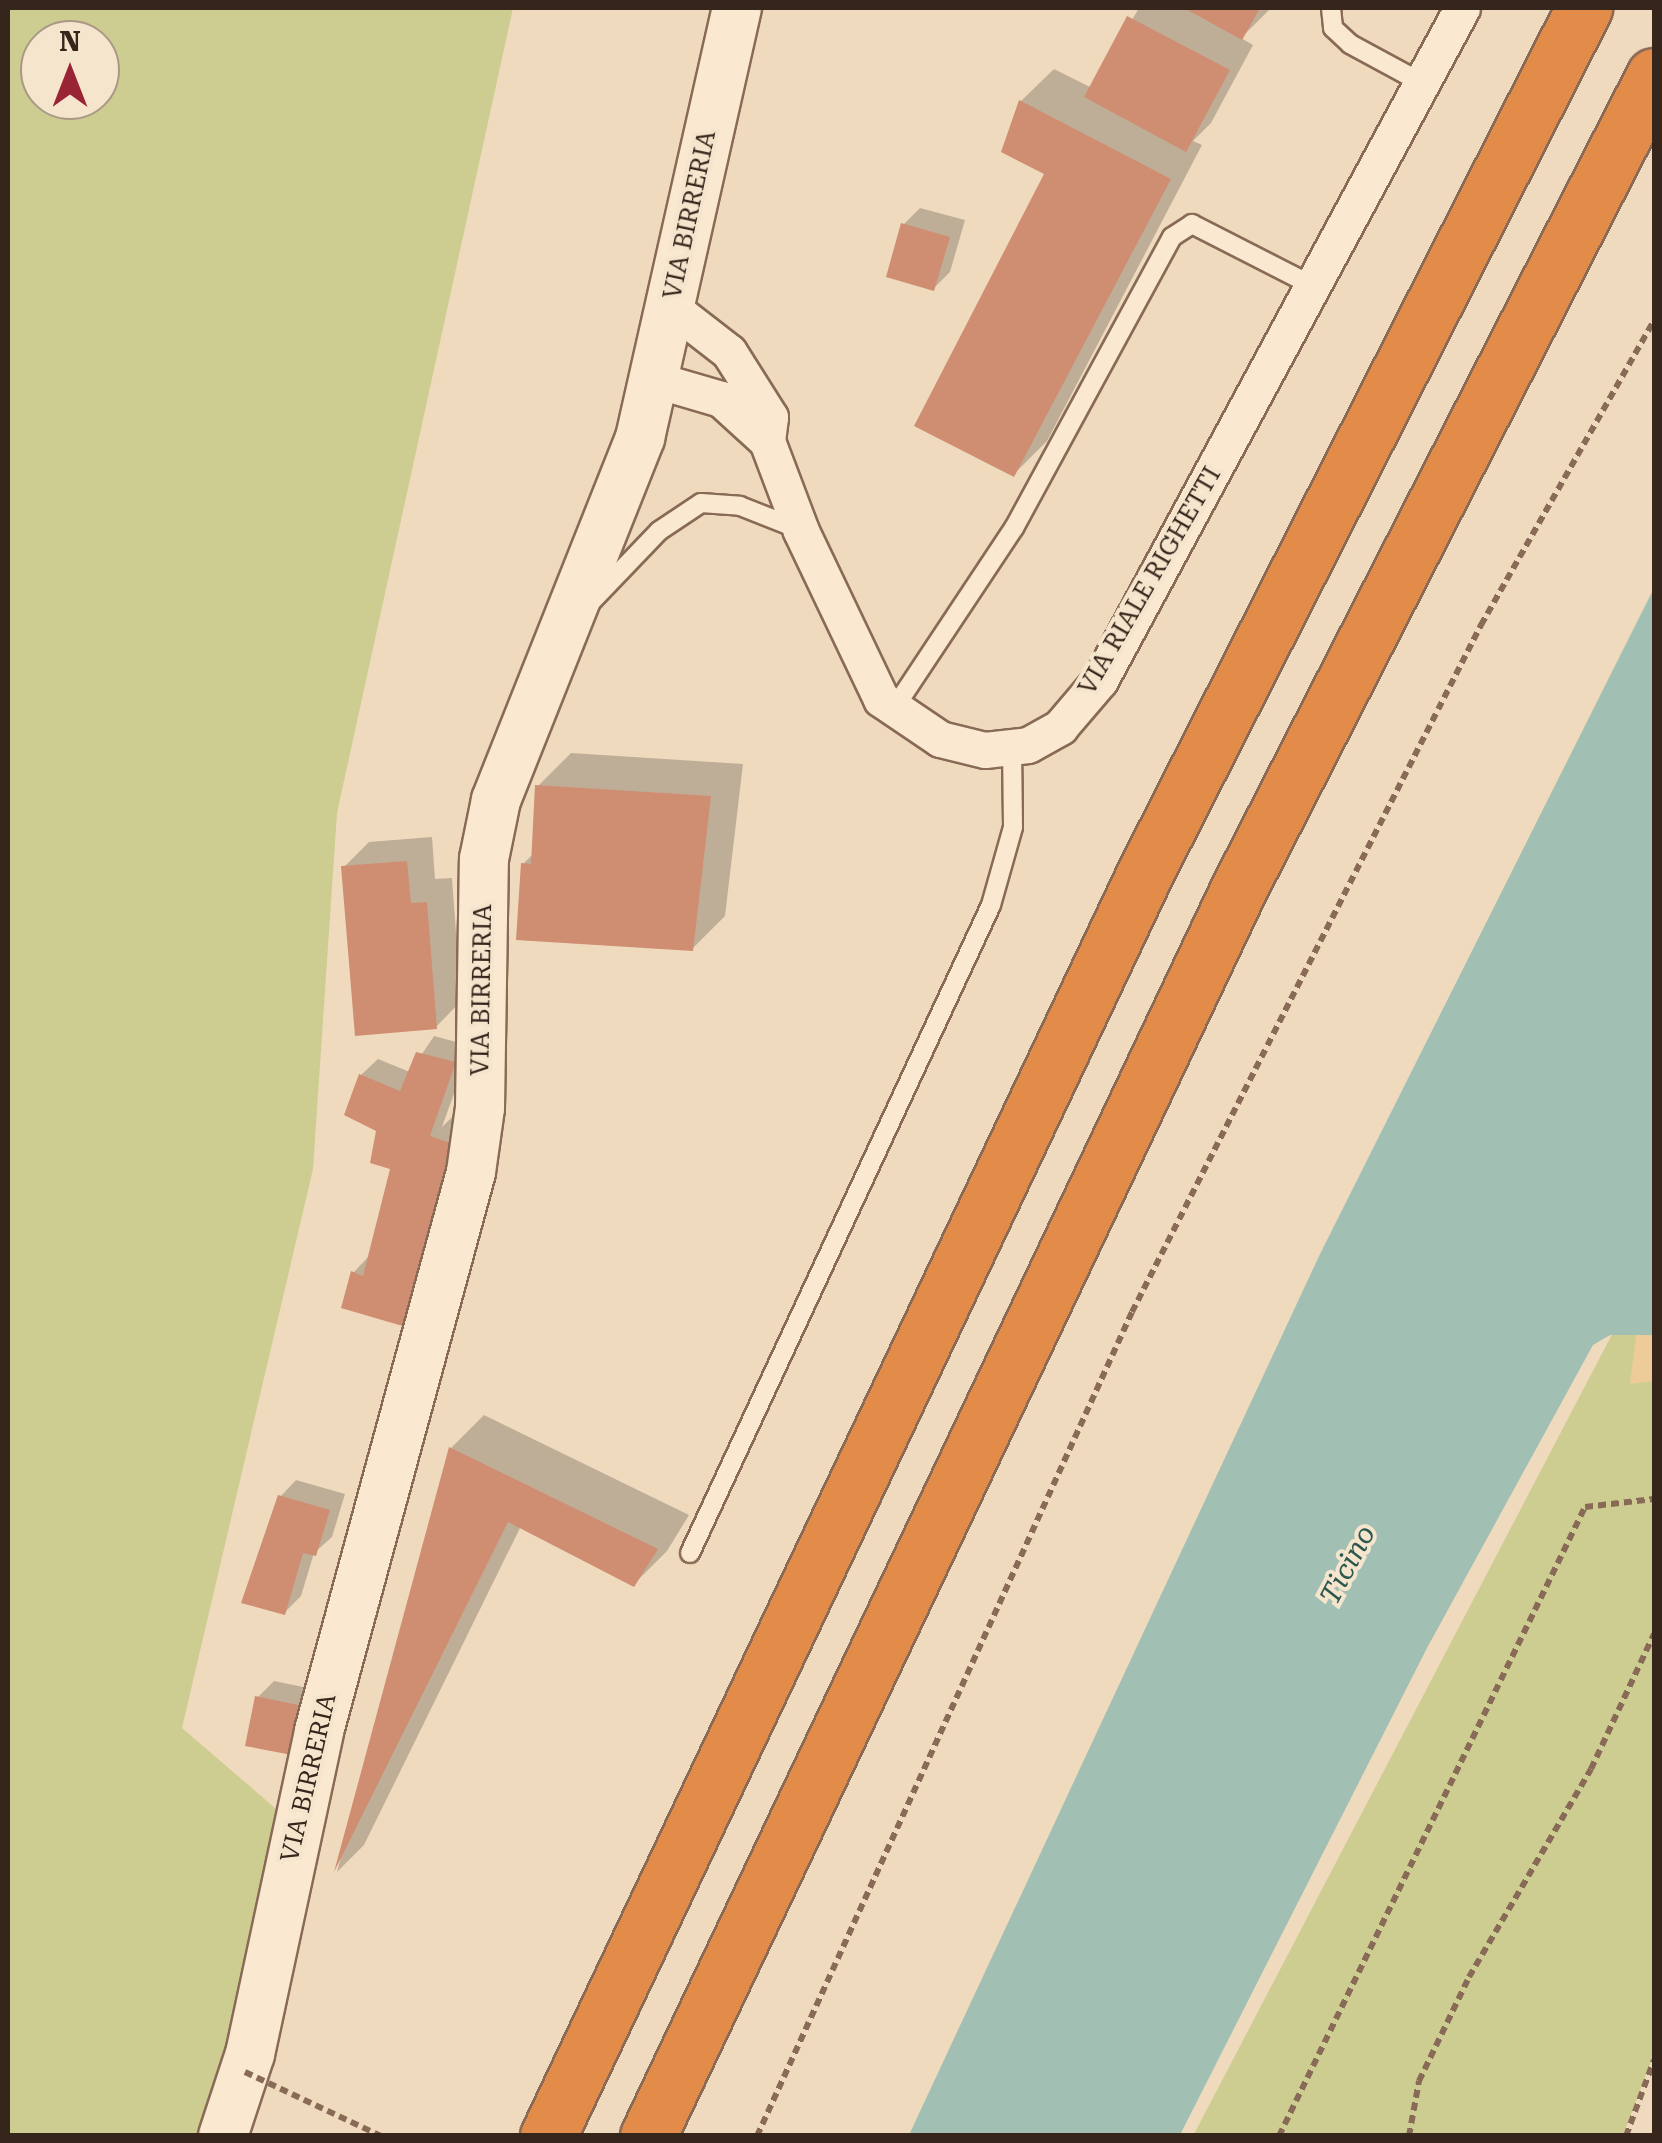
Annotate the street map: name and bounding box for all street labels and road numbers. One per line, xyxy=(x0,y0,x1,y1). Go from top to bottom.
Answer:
street label: VIA BIRRERIA xyxy=(657,128,723,302)
street label: VIA RIALE RIGHETTI xyxy=(1072,462,1228,700)
street label: VIA BIRRERIA xyxy=(466,904,498,1076)
street label: VIA BIRRERIA xyxy=(275,1691,343,1865)

